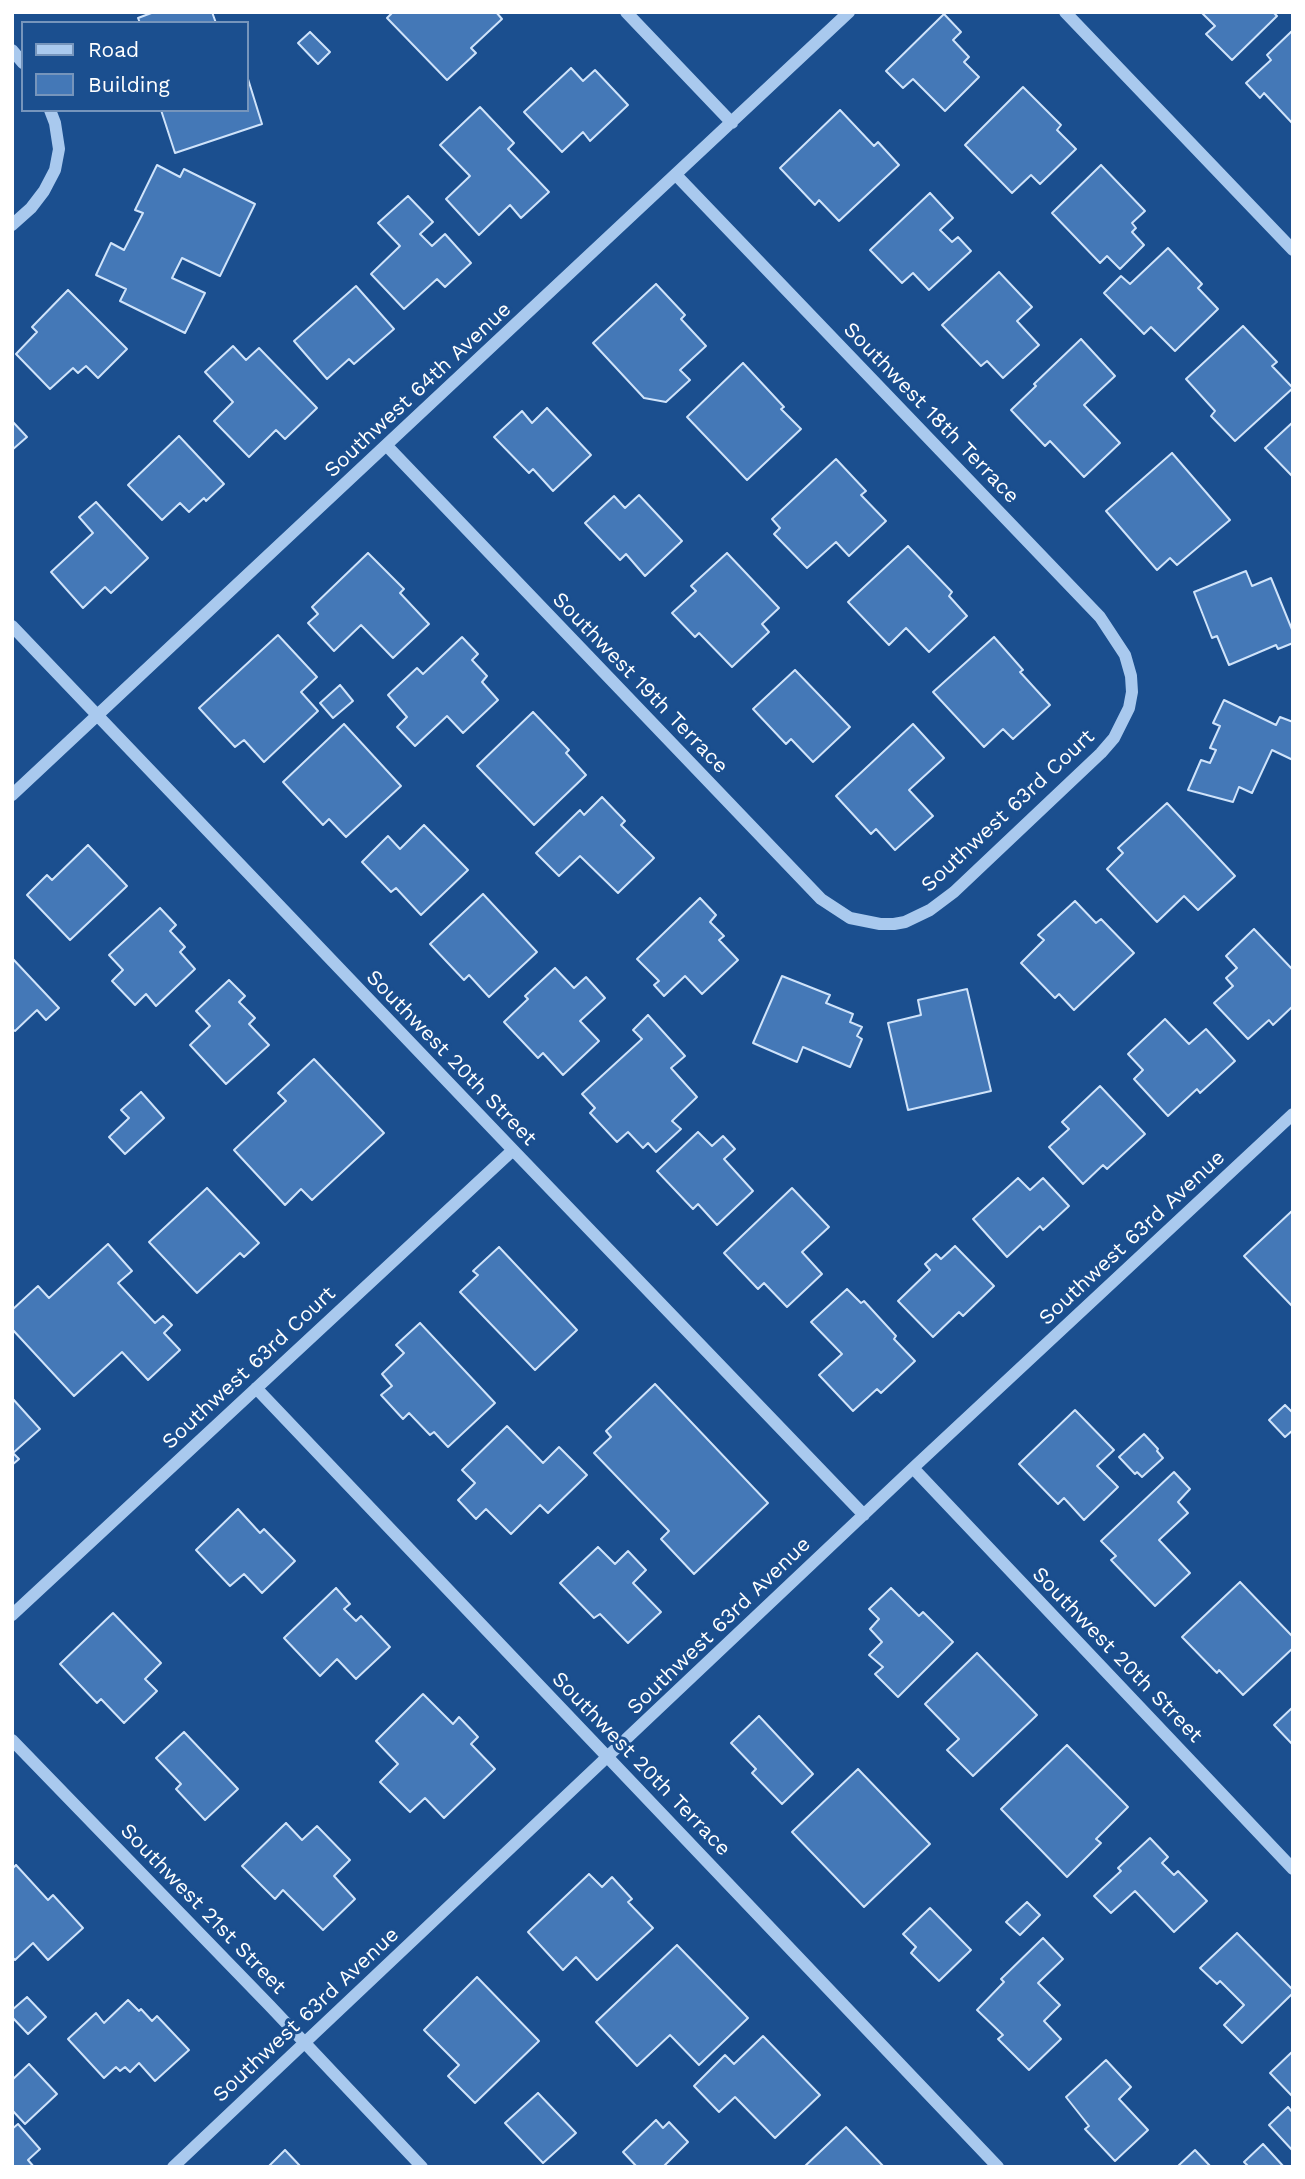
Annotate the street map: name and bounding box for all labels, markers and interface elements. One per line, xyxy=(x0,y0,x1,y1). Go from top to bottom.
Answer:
legend xyxy=(21,21,248,112)
text: Road xyxy=(88,37,139,62)
text: Building xyxy=(88,72,170,97)
street label: Southwest 64th Avenue xyxy=(320,297,516,483)
street label: Southwest 18th Terrace xyxy=(838,317,1024,509)
street label: Southwest 19th Terrace xyxy=(547,587,733,779)
street label: Southwest 63rd Court xyxy=(916,724,1100,898)
street label: Southwest 20th Street xyxy=(360,965,542,1151)
street label: Southwest 63rd Avenue xyxy=(1034,1145,1230,1331)
street label: Southwest 63rd Court xyxy=(157,1281,341,1455)
street label: Southwest 63rd Avenue xyxy=(622,1532,816,1720)
street label: Southwest 20th Street xyxy=(1026,1562,1208,1748)
street label: Southwest 20th Terrace xyxy=(546,1667,736,1861)
street label: Southwest 21st Street xyxy=(115,1818,291,2000)
street label: Southwest 63rd Avenue xyxy=(208,1922,404,2108)

